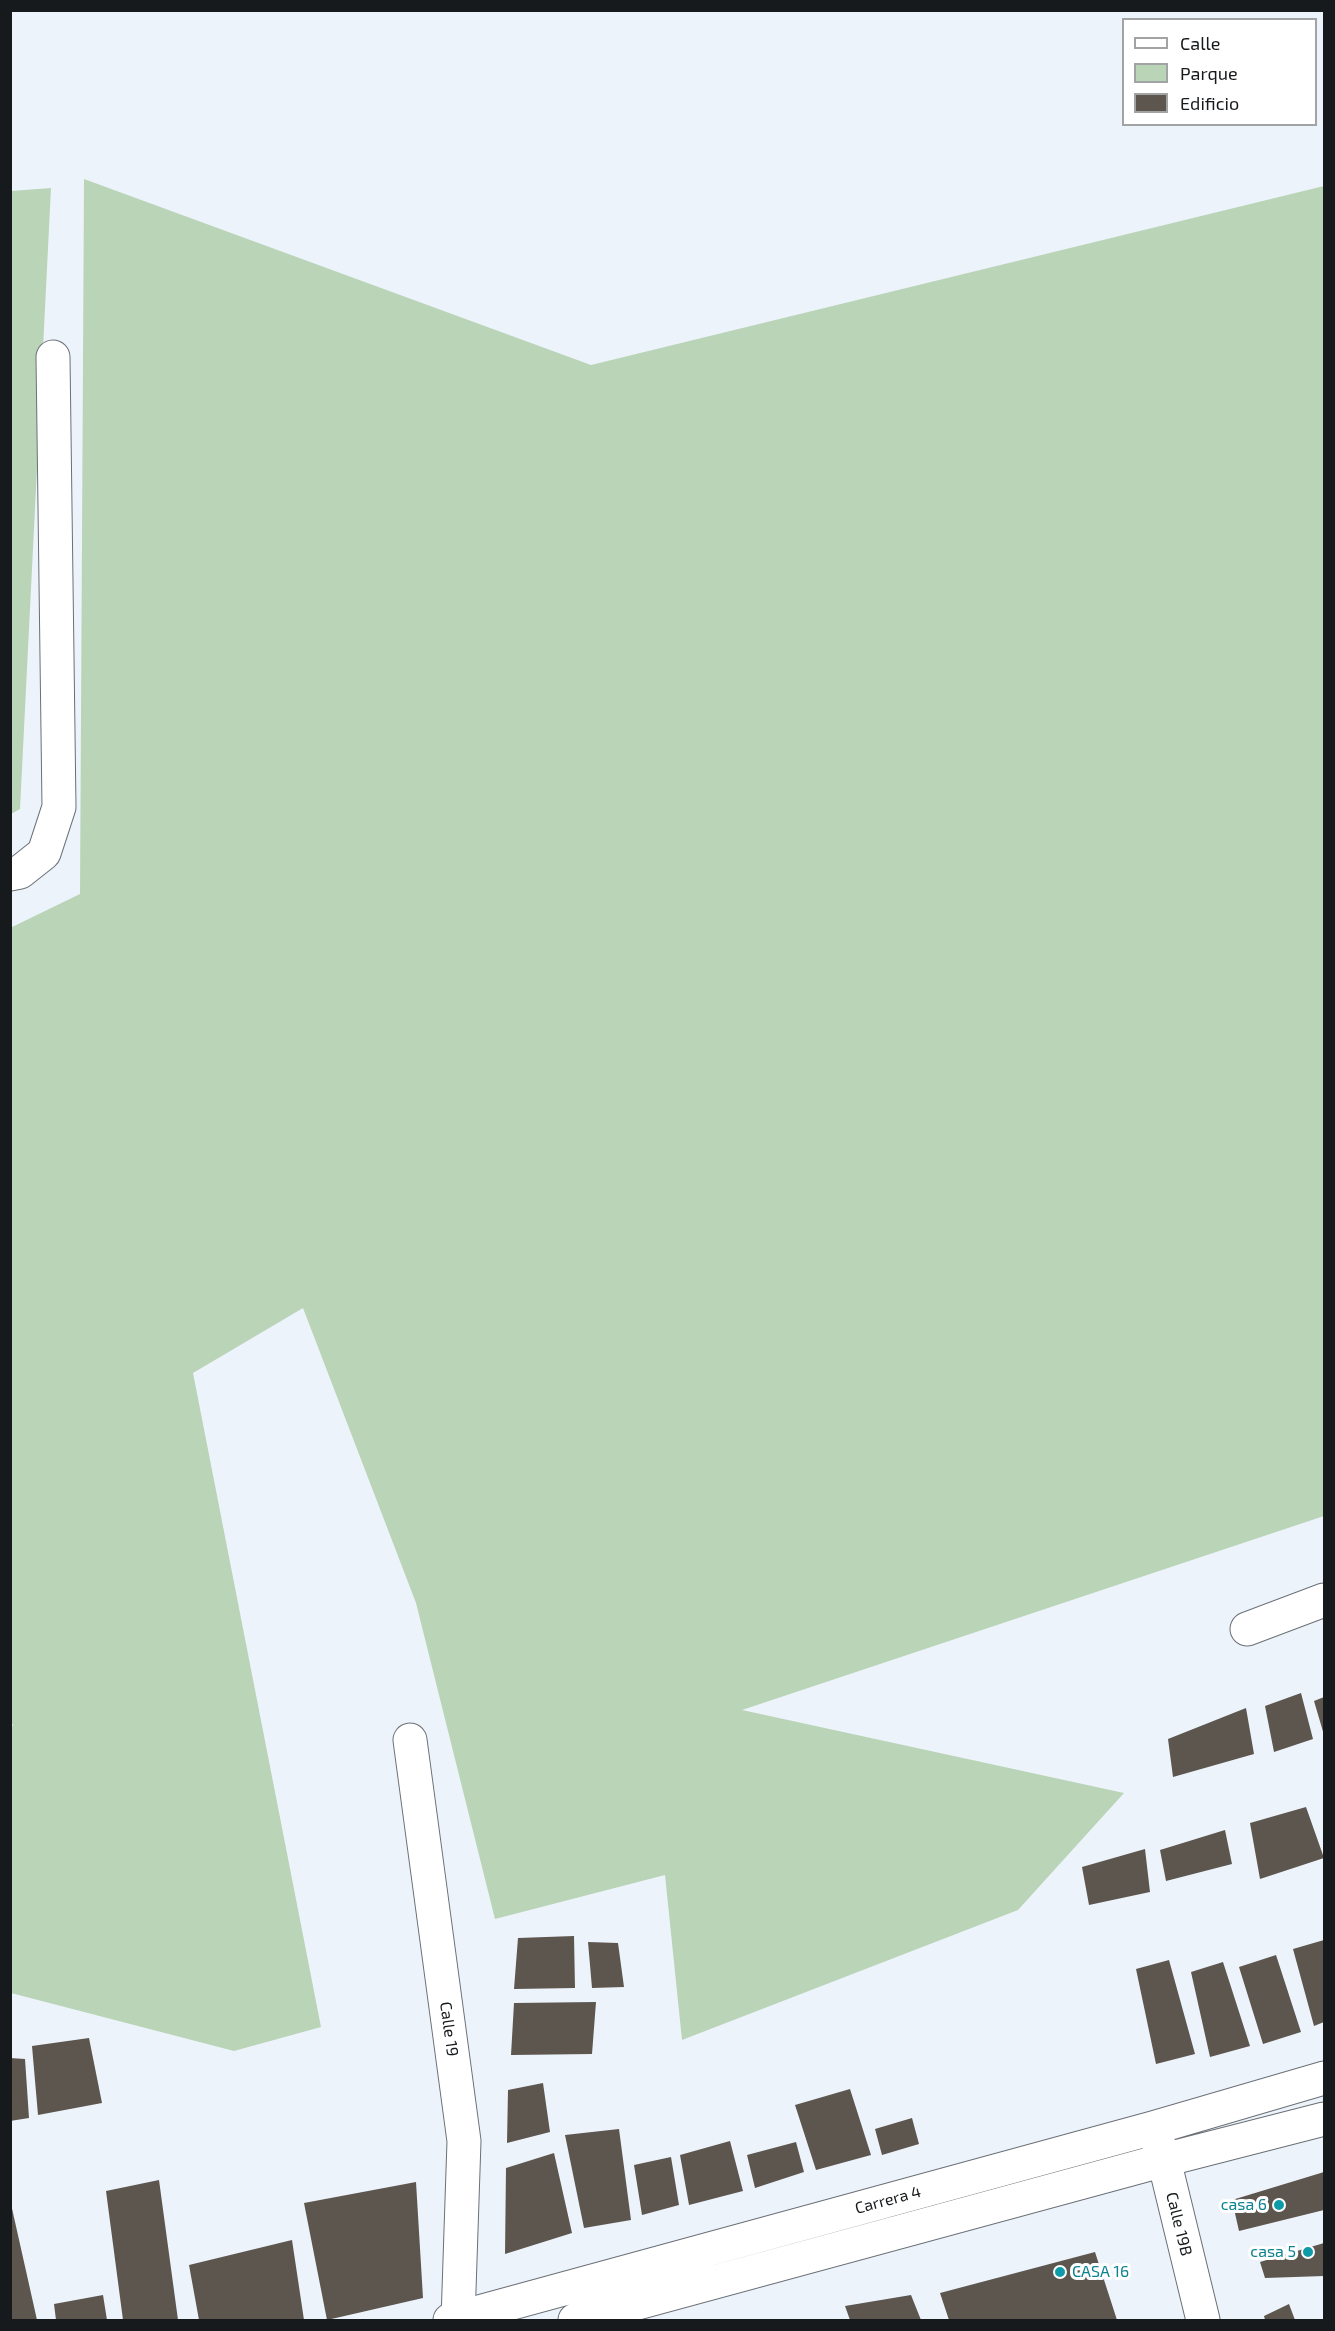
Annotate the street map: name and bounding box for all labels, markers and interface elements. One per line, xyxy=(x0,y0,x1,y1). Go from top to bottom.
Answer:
legend xyxy=(1122,18,1317,126)
text: Calle xyxy=(1180,32,1221,54)
text: Parque xyxy=(1180,62,1238,84)
text: Edificio xyxy=(1180,92,1239,114)
street label: Calle 19 xyxy=(436,2000,462,2058)
street label: Carrera 4 xyxy=(853,2182,923,2218)
street label: Calle 19B xyxy=(1162,2190,1196,2258)
place label: casa 6 xyxy=(1221,2195,1267,2215)
marker: casa 6 xyxy=(1272,2198,1286,2212)
place label: casa 5 xyxy=(1250,2242,1296,2262)
marker: casa 5 xyxy=(1301,2245,1315,2259)
place label: CASA 16 xyxy=(1072,2262,1129,2282)
marker: CASA 16 xyxy=(1053,2265,1067,2279)

